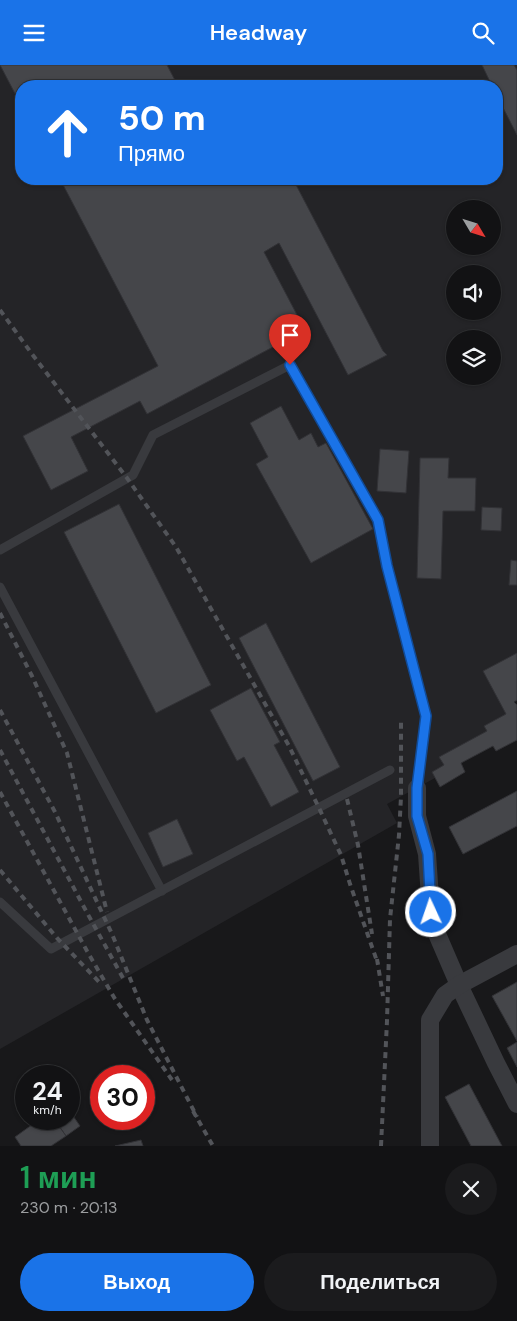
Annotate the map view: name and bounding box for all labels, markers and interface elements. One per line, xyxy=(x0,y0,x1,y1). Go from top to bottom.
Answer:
text: Headway xyxy=(210,18,307,47)
icon: menu xyxy=(20,19,48,47)
icon: search xyxy=(469,19,497,47)
text: 50 m xyxy=(118,95,206,141)
icon: ahead xyxy=(35,100,100,165)
text: Прямо xyxy=(118,139,185,168)
north arrow xyxy=(446,200,501,255)
map controls xyxy=(446,200,501,385)
button: sound xyxy=(446,265,501,320)
pin xyxy=(269,314,311,365)
icon: arrive xyxy=(276,321,304,349)
button: layers xyxy=(446,330,501,385)
position arrow xyxy=(404,885,456,937)
speed limit sign: 30 xyxy=(90,1065,155,1130)
text: 24 xyxy=(32,1075,63,1108)
text: km/h xyxy=(33,1102,62,1118)
text: 1 мин xyxy=(20,1158,97,1197)
button: close xyxy=(445,1163,497,1215)
text: 230 m · 20:13 xyxy=(20,1197,118,1218)
button: Выход xyxy=(20,1253,254,1311)
button: Поделиться xyxy=(264,1253,497,1311)

